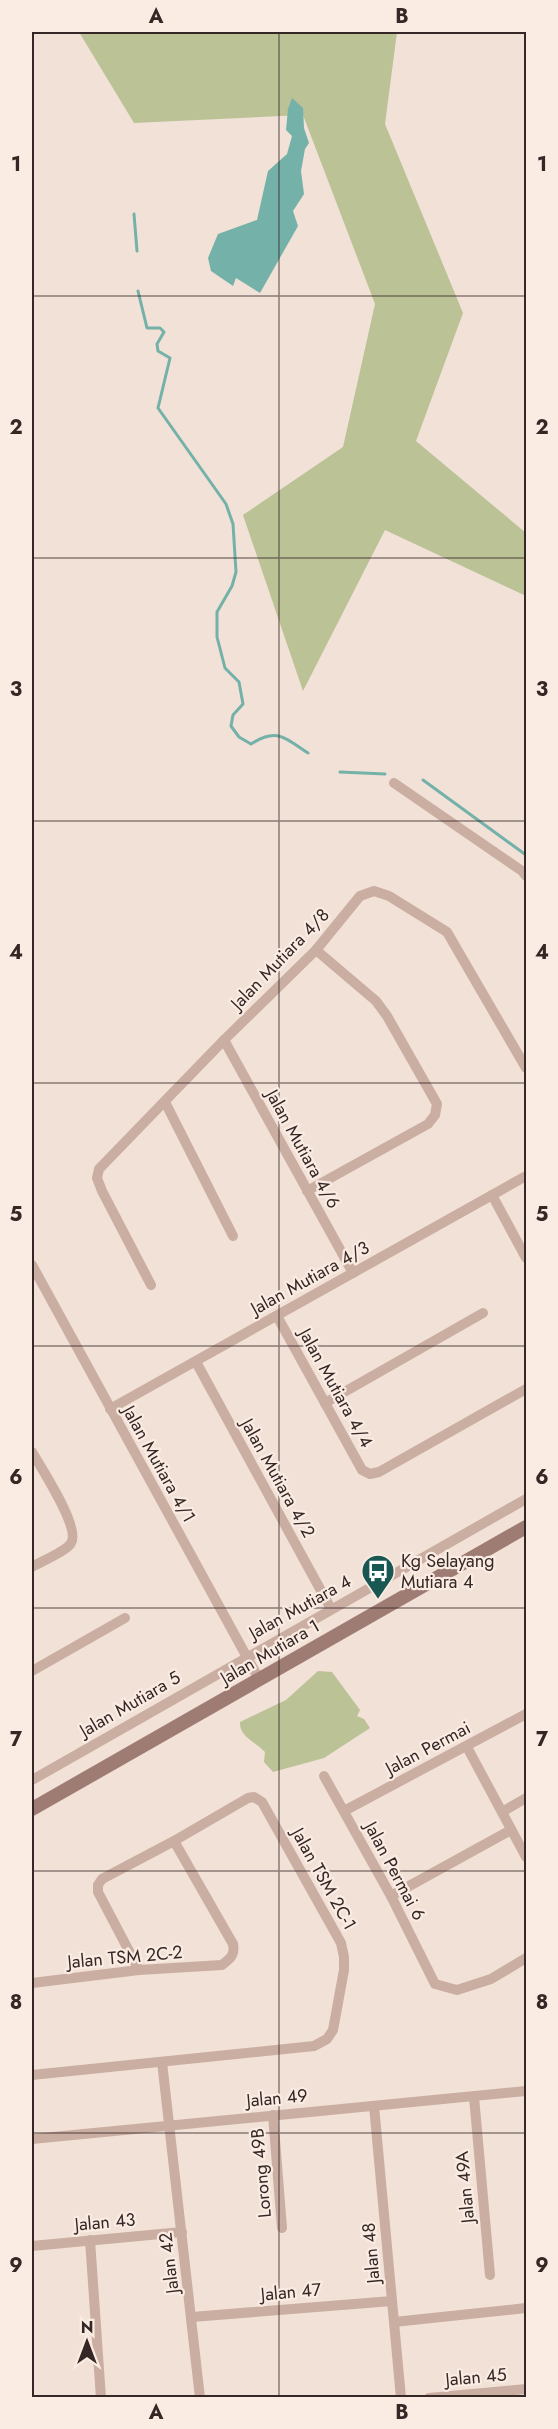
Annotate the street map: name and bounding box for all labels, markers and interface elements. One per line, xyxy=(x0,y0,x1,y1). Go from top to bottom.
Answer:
text: A xyxy=(148,2,164,31)
text: B xyxy=(395,2,409,31)
text: 1 xyxy=(11,150,21,179)
text: 1 xyxy=(537,150,547,179)
text: 2 xyxy=(9,413,23,442)
text: 2 xyxy=(535,413,549,442)
text: 3 xyxy=(10,675,22,704)
text: 3 xyxy=(536,675,548,704)
street label: Jalan Mutiara 4/8 xyxy=(223,902,335,1017)
text: 4 xyxy=(9,938,23,967)
text: 4 xyxy=(535,938,549,967)
street label: Jalan Mutiara 4/6 xyxy=(258,1083,347,1213)
text: 5 xyxy=(10,1200,23,1229)
text: 5 xyxy=(536,1200,549,1229)
street label: Jalan Mutiara 4/3 xyxy=(244,1235,374,1322)
street label: Jalan Mutiara 4/4 xyxy=(291,1322,380,1452)
street label: Jalan Mutiara 4/1 xyxy=(115,1399,202,1527)
street label: Jalan Mutiara 4/2 xyxy=(234,1412,322,1542)
text: 6 xyxy=(9,1463,23,1492)
text: 6 xyxy=(535,1463,549,1492)
place label: Kg Selayang Mutiara 4 xyxy=(401,1548,494,1595)
bus stop icon: Kg Selayang Mutiara 4 xyxy=(360,1553,396,1600)
street label: Jalan Mutiara 4 xyxy=(243,1568,356,1647)
street label: Jalan Mutiara 1 xyxy=(214,1613,324,1692)
street label: Jalan Mutiara 5 xyxy=(73,1665,185,1744)
street label: Jalan Permai xyxy=(379,1715,475,1782)
text: 7 xyxy=(10,1725,23,1754)
text: 7 xyxy=(536,1725,549,1754)
street label: Jalan Permai 6 xyxy=(357,1815,432,1925)
street label: Jalan TSM 2C-1 xyxy=(284,1821,363,1935)
street label: Jalan TSM 2C-2 xyxy=(64,1939,184,1975)
text: 8 xyxy=(10,1988,22,2017)
text: 8 xyxy=(536,1988,548,2017)
street label: Jalan 49 xyxy=(243,2082,309,2114)
street label: Lorong 49B xyxy=(244,2127,278,2219)
street label: Jalan 49A xyxy=(449,2150,481,2226)
street label: Jalan 43 xyxy=(72,2206,137,2238)
street label: Jalan 48 xyxy=(355,2222,387,2286)
street label: Jalan 42 xyxy=(152,2231,186,2297)
text: 9 xyxy=(9,2251,23,2280)
text: 9 xyxy=(535,2251,549,2280)
street label: Jalan 47 xyxy=(258,2276,323,2308)
north arrow xyxy=(57,2312,117,2372)
text: N xyxy=(81,2316,93,2339)
street label: Jalan 45 xyxy=(442,2361,508,2393)
text: A xyxy=(148,2398,164,2427)
text: B xyxy=(395,2398,409,2427)

